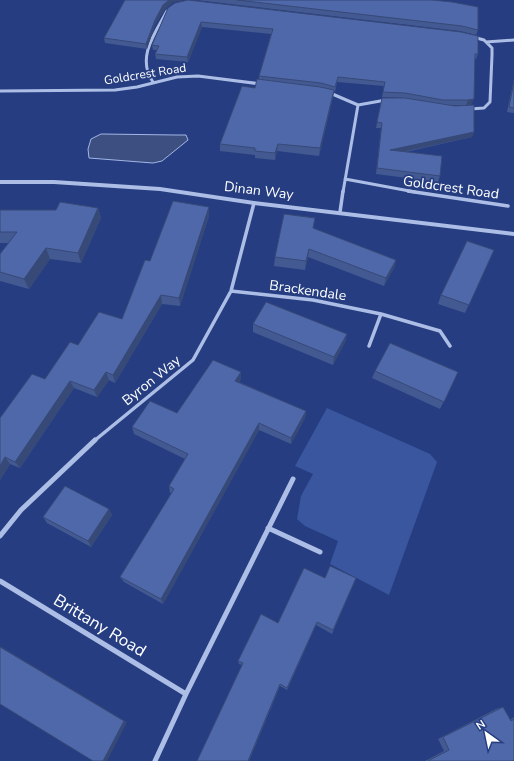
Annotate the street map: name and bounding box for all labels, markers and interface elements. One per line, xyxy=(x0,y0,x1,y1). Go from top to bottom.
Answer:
street label: Goldcrest Road xyxy=(103,60,187,88)
street label: Goldcrest Road xyxy=(402,171,500,204)
street label: Dinan Way xyxy=(223,177,295,204)
street label: Brackendale xyxy=(268,276,348,305)
street label: Byron Way xyxy=(118,350,185,410)
street label: Brittany Road xyxy=(49,589,150,662)
north arrow xyxy=(466,713,506,753)
text: N xyxy=(473,717,488,734)

